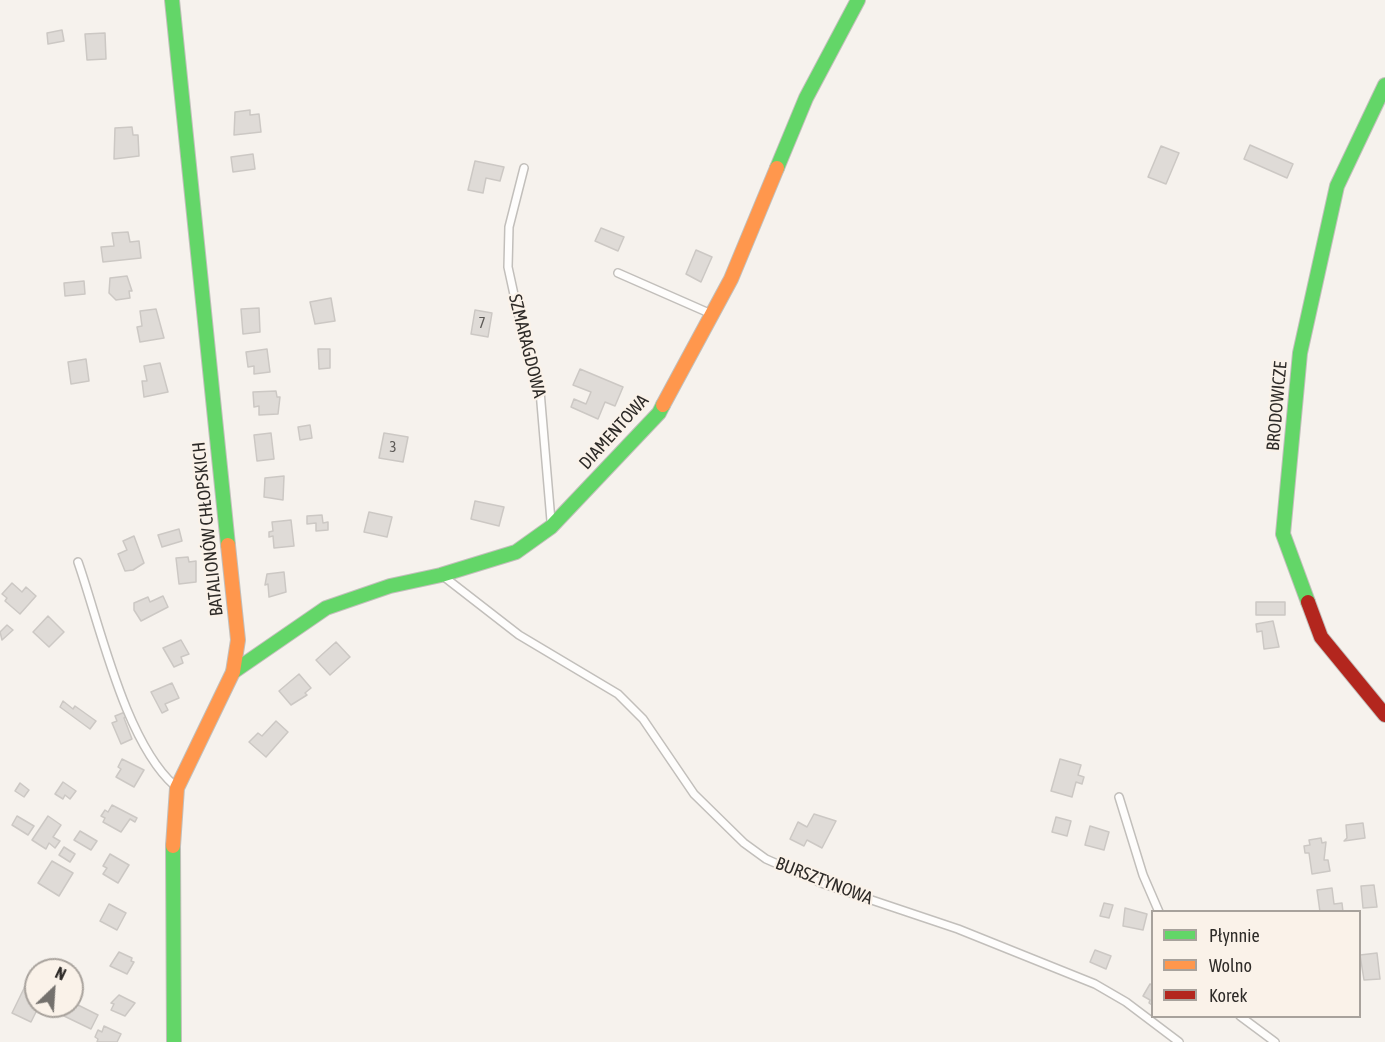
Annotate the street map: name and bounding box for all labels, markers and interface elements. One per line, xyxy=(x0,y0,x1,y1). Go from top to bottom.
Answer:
street label: SZMARAGDOWA xyxy=(504,292,550,400)
house number: 7 xyxy=(478,314,486,332)
street label: BRODOWICZE xyxy=(1262,360,1292,452)
street label: DIAMENTOWA xyxy=(575,390,653,474)
house number: 3 xyxy=(389,438,397,456)
street label: BATALIONÓW CHŁOPSKICH xyxy=(188,441,228,617)
street label: BURSZTYNOWA xyxy=(772,853,876,909)
legend xyxy=(1151,910,1361,1018)
text: Płynnie xyxy=(1209,925,1260,946)
text: Wolno xyxy=(1209,955,1252,976)
north arrow xyxy=(24,958,84,1018)
text: N xyxy=(53,963,69,984)
text: Korek xyxy=(1209,985,1247,1006)

